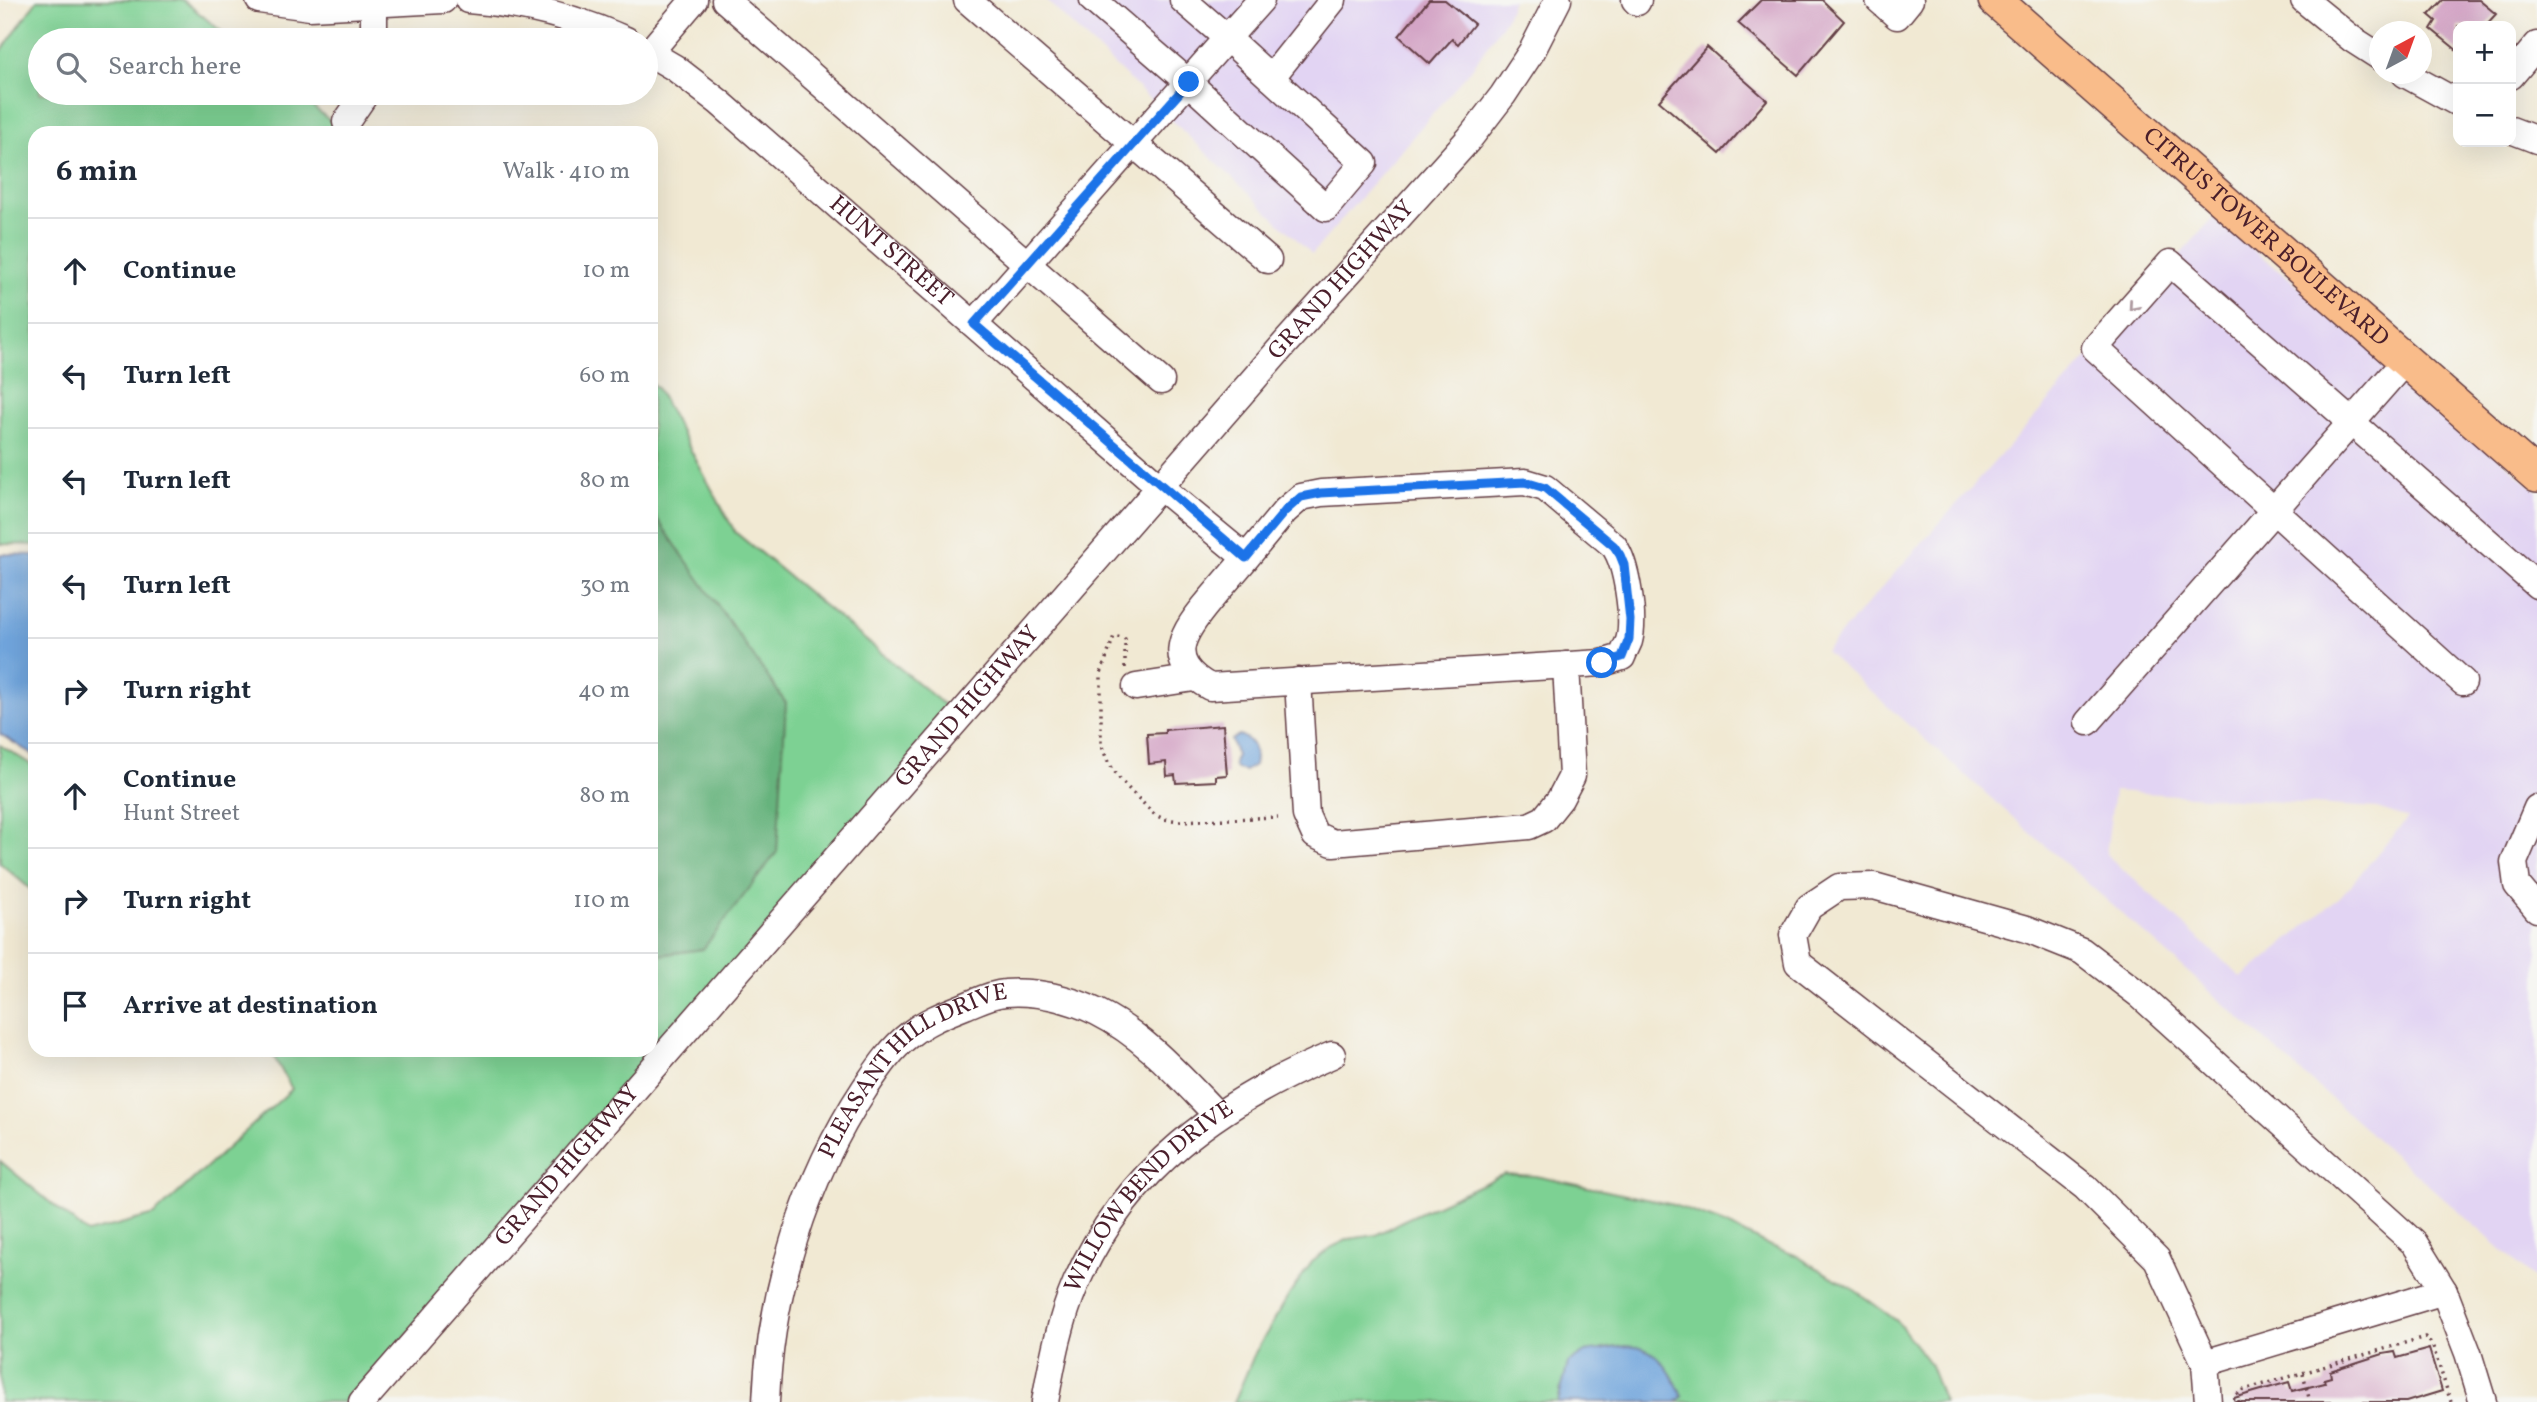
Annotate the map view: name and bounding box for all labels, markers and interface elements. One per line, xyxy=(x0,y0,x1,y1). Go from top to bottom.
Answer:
north arrow xyxy=(2369,21,2432,84)
map controls xyxy=(2453,21,2516,147)
button: + xyxy=(2453,21,2516,84)
search box xyxy=(28,28,658,105)
icon: search xyxy=(52,48,90,86)
text: Search here xyxy=(108,49,241,85)
route end xyxy=(1173,66,1204,97)
button: − xyxy=(2453,84,2516,147)
street label: CITRUS TOWER BOULEVARD xyxy=(2135,120,2396,355)
text: 6 min xyxy=(56,151,138,193)
text: Walk · 410 m xyxy=(503,156,630,188)
street label: HUNT STREET xyxy=(821,188,960,316)
street label: GRAND HIGHWAY xyxy=(1260,193,1423,368)
icon: ahead xyxy=(56,252,94,290)
text: Continue xyxy=(123,253,236,289)
text: 10 m xyxy=(582,255,630,287)
one-way arrow xyxy=(2129,297,2141,310)
icon: left xyxy=(56,357,94,395)
text: Turn left xyxy=(123,358,231,394)
text: 60 m xyxy=(580,360,630,392)
icon: left xyxy=(56,462,94,500)
text: Turn left xyxy=(123,463,231,499)
text: 80 m xyxy=(580,465,630,497)
icon: left xyxy=(56,567,94,605)
text: Turn left xyxy=(123,568,231,604)
text: 30 m xyxy=(580,570,630,602)
street label: GRAND HIGHWAY xyxy=(888,619,1048,795)
route start xyxy=(1586,647,1617,678)
icon: right xyxy=(56,672,94,710)
text: Turn right xyxy=(123,673,251,709)
text: 40 m xyxy=(578,675,630,707)
text: Continue xyxy=(123,762,236,798)
icon: ahead xyxy=(56,777,94,815)
text: 80 m xyxy=(580,780,630,812)
text: Hunt Street xyxy=(123,798,240,830)
icon: right xyxy=(56,882,94,920)
text: Turn right xyxy=(123,883,251,919)
text: 110 m xyxy=(573,885,630,917)
street label: PLEASANT HILL DRIVE xyxy=(811,976,1010,1165)
icon: arrive xyxy=(56,987,94,1025)
text: Arrive at destination xyxy=(123,988,378,1024)
street label: GRAND HIGHWAY xyxy=(488,1078,648,1255)
street label: WILLOW BEND DRIVE xyxy=(1057,1093,1241,1298)

